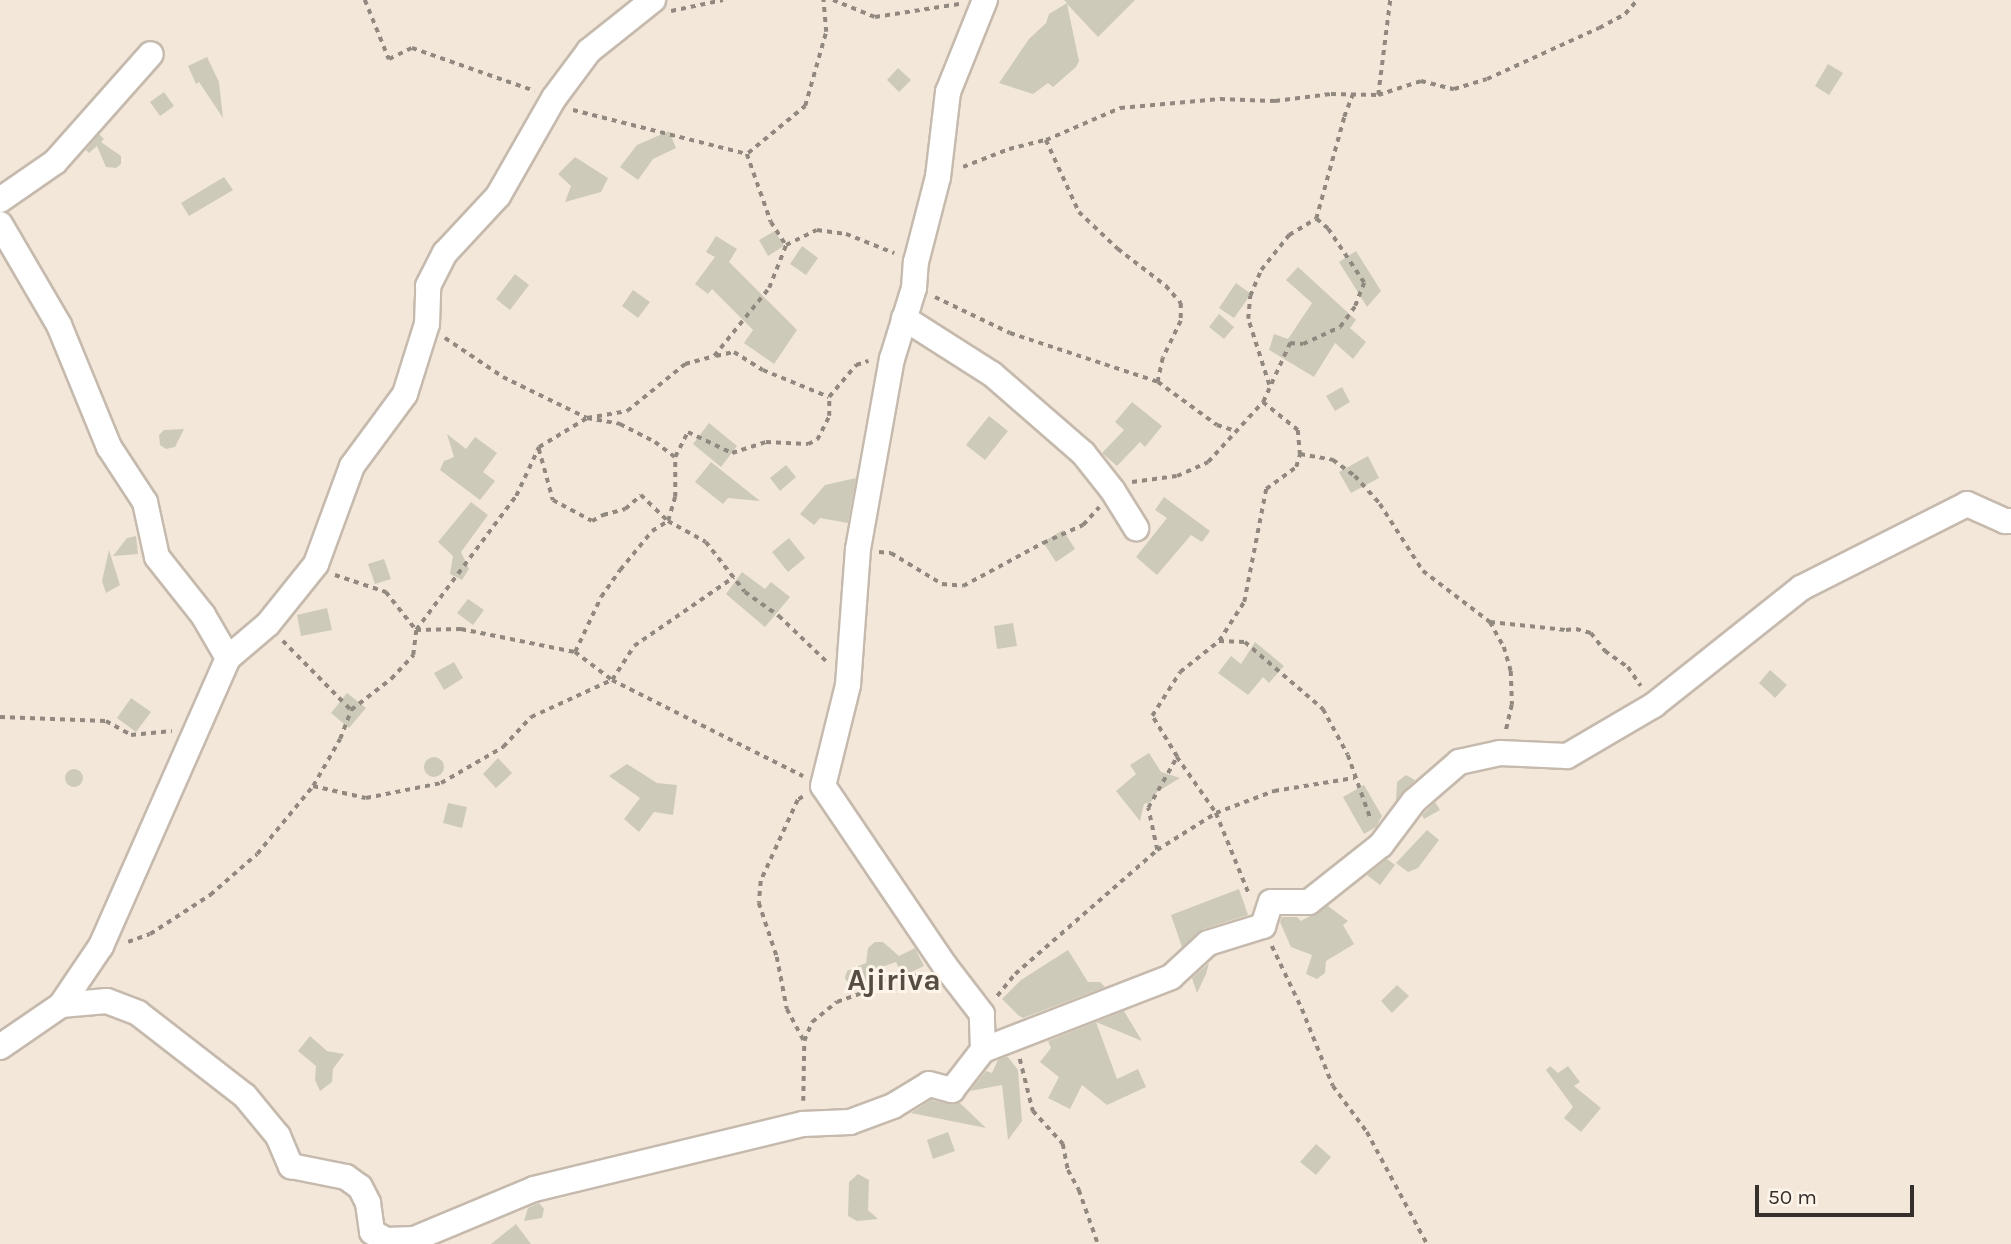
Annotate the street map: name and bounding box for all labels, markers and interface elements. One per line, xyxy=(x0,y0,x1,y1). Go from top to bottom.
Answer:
district label: Ajiriva xyxy=(847,962,941,998)
scale bar xyxy=(1759,1170,1918,1214)
text: 50 m xyxy=(1768,1185,1817,1209)

